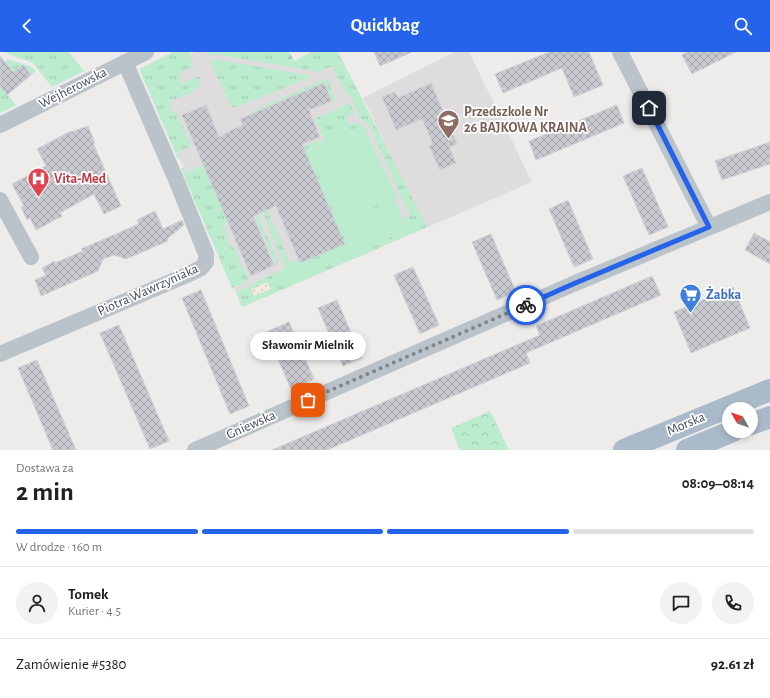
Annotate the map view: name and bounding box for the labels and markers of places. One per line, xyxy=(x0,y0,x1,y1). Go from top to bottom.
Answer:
pin xyxy=(632,91,666,125)
place label: Przedszkole Nr 26 BAJKOWA KRAINA xyxy=(464,105,588,135)
school or university icon: Przedszkole Nr 26 BAJKOWA KRAINA xyxy=(435,107,461,140)
hospital icon: Vita-Med xyxy=(26,166,52,199)
place label: Vita-Med xyxy=(54,172,107,186)
supermarket icon: Żabka xyxy=(678,282,704,315)
place label: Żabka xyxy=(706,286,741,302)
callout: Sławomir Mielnik xyxy=(250,332,366,360)
pin xyxy=(291,383,325,417)

